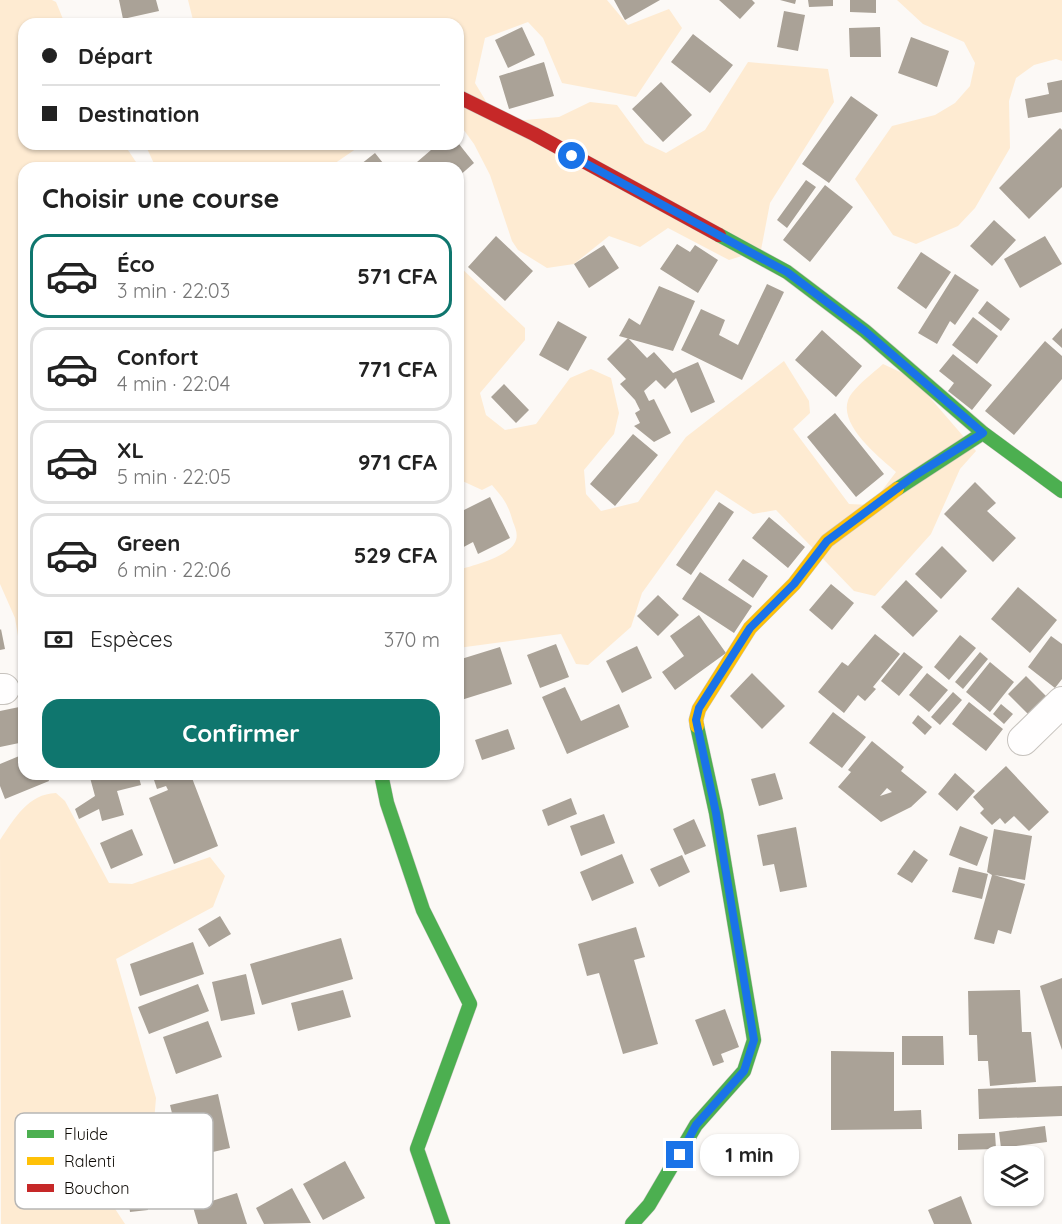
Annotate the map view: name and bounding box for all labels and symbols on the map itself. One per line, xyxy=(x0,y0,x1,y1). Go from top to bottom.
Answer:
route start xyxy=(558,142,585,169)
legend xyxy=(15,1113,213,1209)
text: Fluide xyxy=(64,1124,108,1144)
callout: 1 min xyxy=(701,1134,800,1176)
route end xyxy=(666,1141,693,1168)
text: Ralenti xyxy=(64,1151,115,1171)
text: Bouchon xyxy=(64,1178,129,1198)

